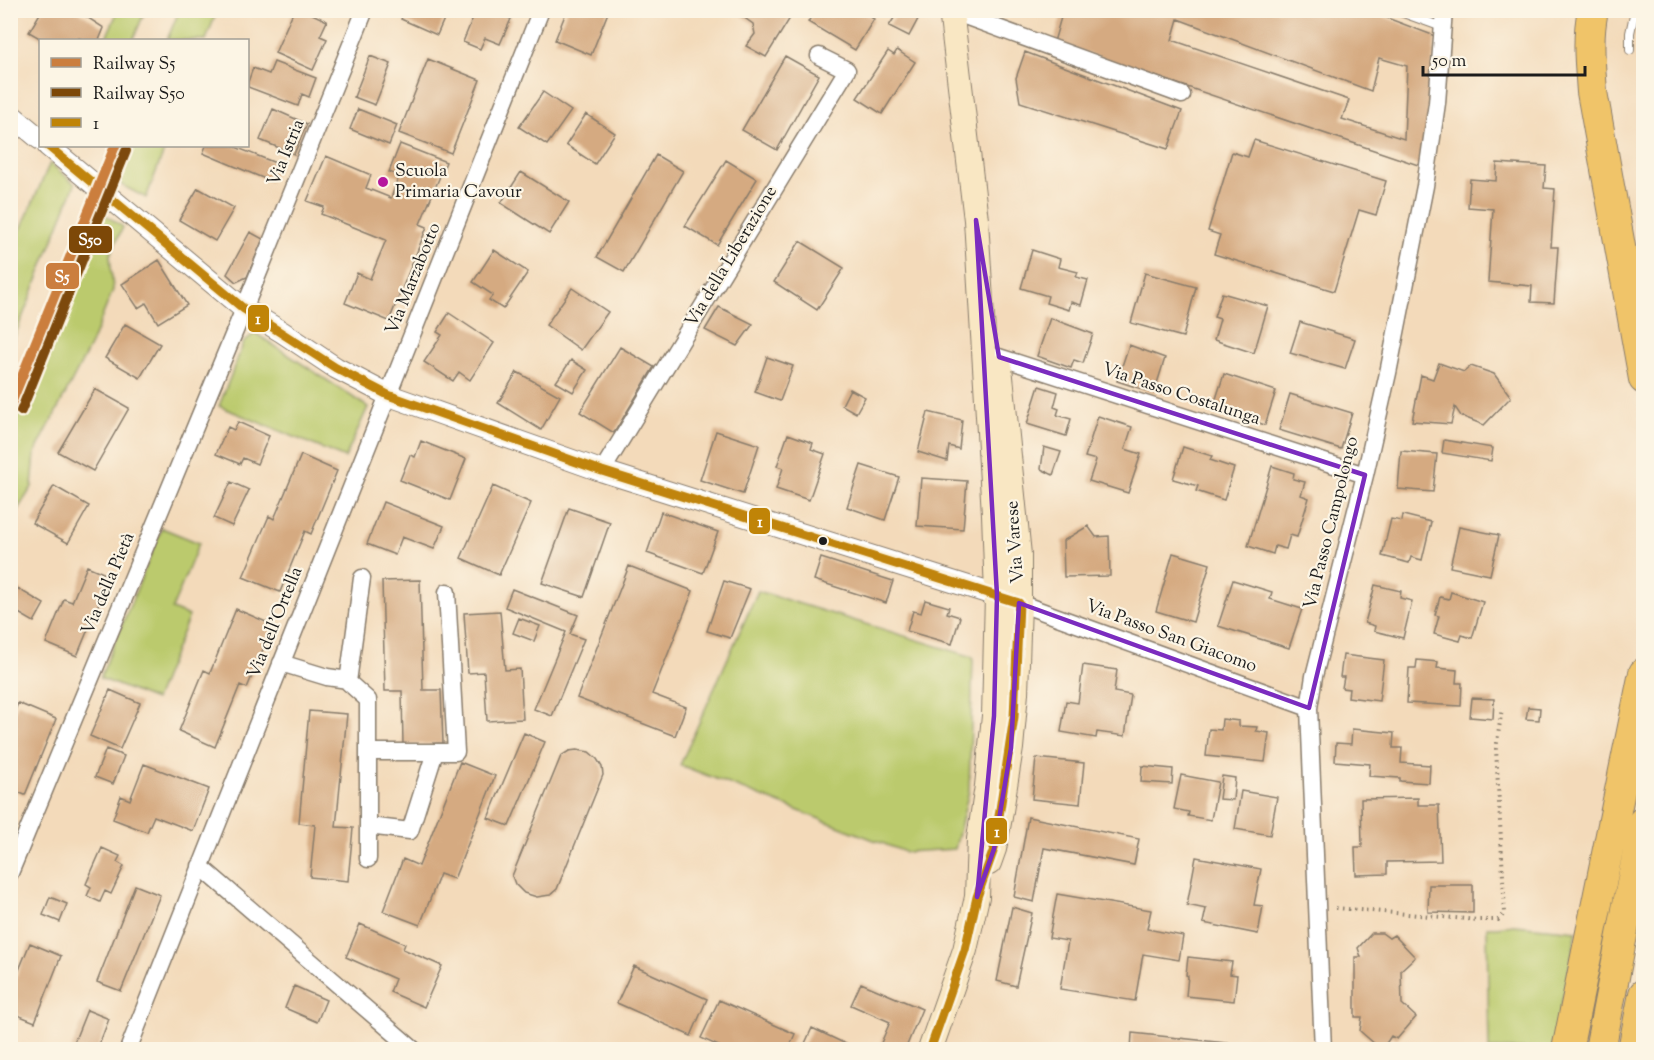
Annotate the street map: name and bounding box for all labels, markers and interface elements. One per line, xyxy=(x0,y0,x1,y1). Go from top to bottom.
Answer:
legend xyxy=(39,39,249,147)
scale bar xyxy=(1423,39,1585,77)
text: 50 m xyxy=(1431,49,1467,75)
text: Railway S5 xyxy=(93,52,175,78)
text: Railway S50 xyxy=(93,82,185,108)
text: 1 xyxy=(93,112,99,138)
street label: Via Istria xyxy=(262,116,312,190)
place label: Scuola Primaria Cavour xyxy=(395,159,522,206)
marker: Scuola Primaria Cavour xyxy=(376,175,390,189)
street label: Via della Liberazione xyxy=(679,181,785,333)
street label: Via Marzabotto xyxy=(380,219,448,339)
line badge: S50 xyxy=(68,225,113,254)
text: S50 xyxy=(78,230,102,253)
line badge: S5 xyxy=(45,262,80,290)
text: S5 xyxy=(54,267,70,290)
line badge: 1 xyxy=(247,304,270,333)
text: 1 xyxy=(255,309,261,332)
street label: Via Passo Costalunga xyxy=(1099,357,1263,433)
street label: Via Passo Campolongo xyxy=(1298,434,1366,612)
street label: Via Varese xyxy=(1000,500,1032,584)
line badge: 1 xyxy=(748,507,771,535)
text: 1 xyxy=(757,512,763,535)
street label: Via della Pietà xyxy=(76,529,142,639)
unlabelled marker xyxy=(817,535,829,547)
street label: Via dell'Ortella xyxy=(242,563,310,683)
street label: Via Passo San Giacomo xyxy=(1082,594,1260,680)
line badge: 1 xyxy=(985,817,1008,845)
text: 1 xyxy=(994,822,1000,845)

